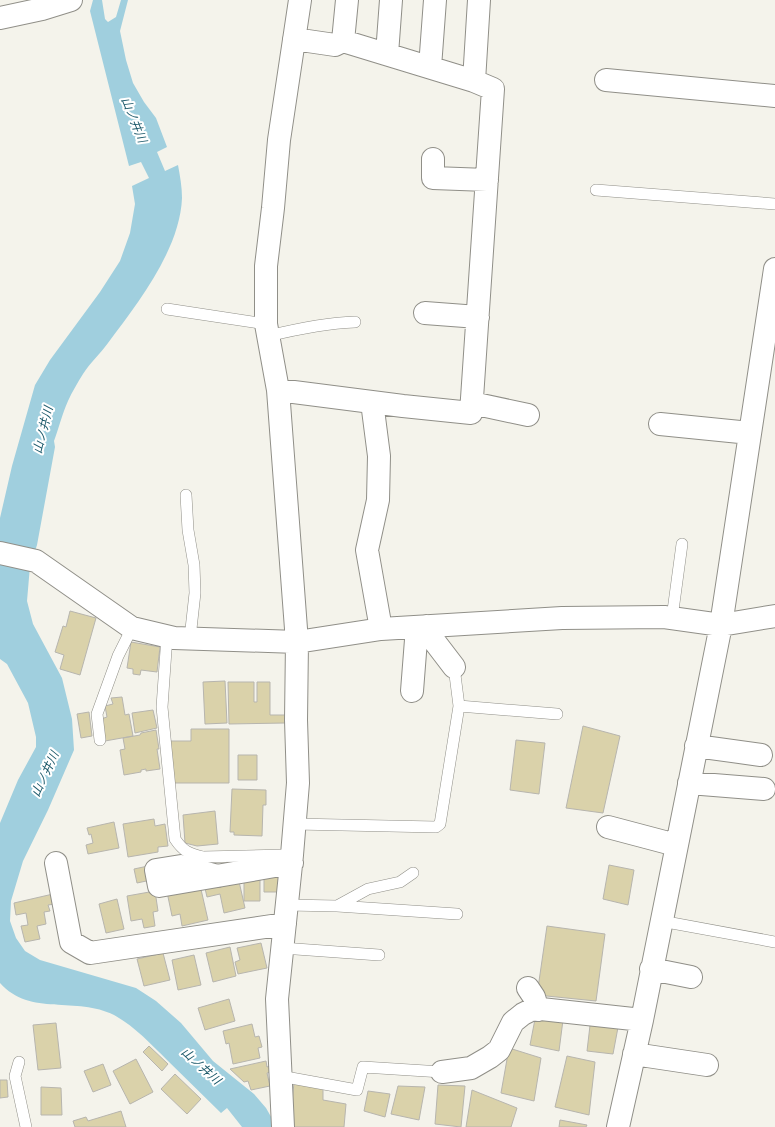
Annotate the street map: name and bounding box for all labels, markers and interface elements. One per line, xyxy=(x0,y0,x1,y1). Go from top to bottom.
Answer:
water label: 山ノ井川 xyxy=(119,95,151,147)
water label: 山ノ井川 xyxy=(29,403,56,455)
water label: 山ノ井川 xyxy=(28,747,62,799)
water label: 山ノ井川 xyxy=(178,1044,226,1089)

